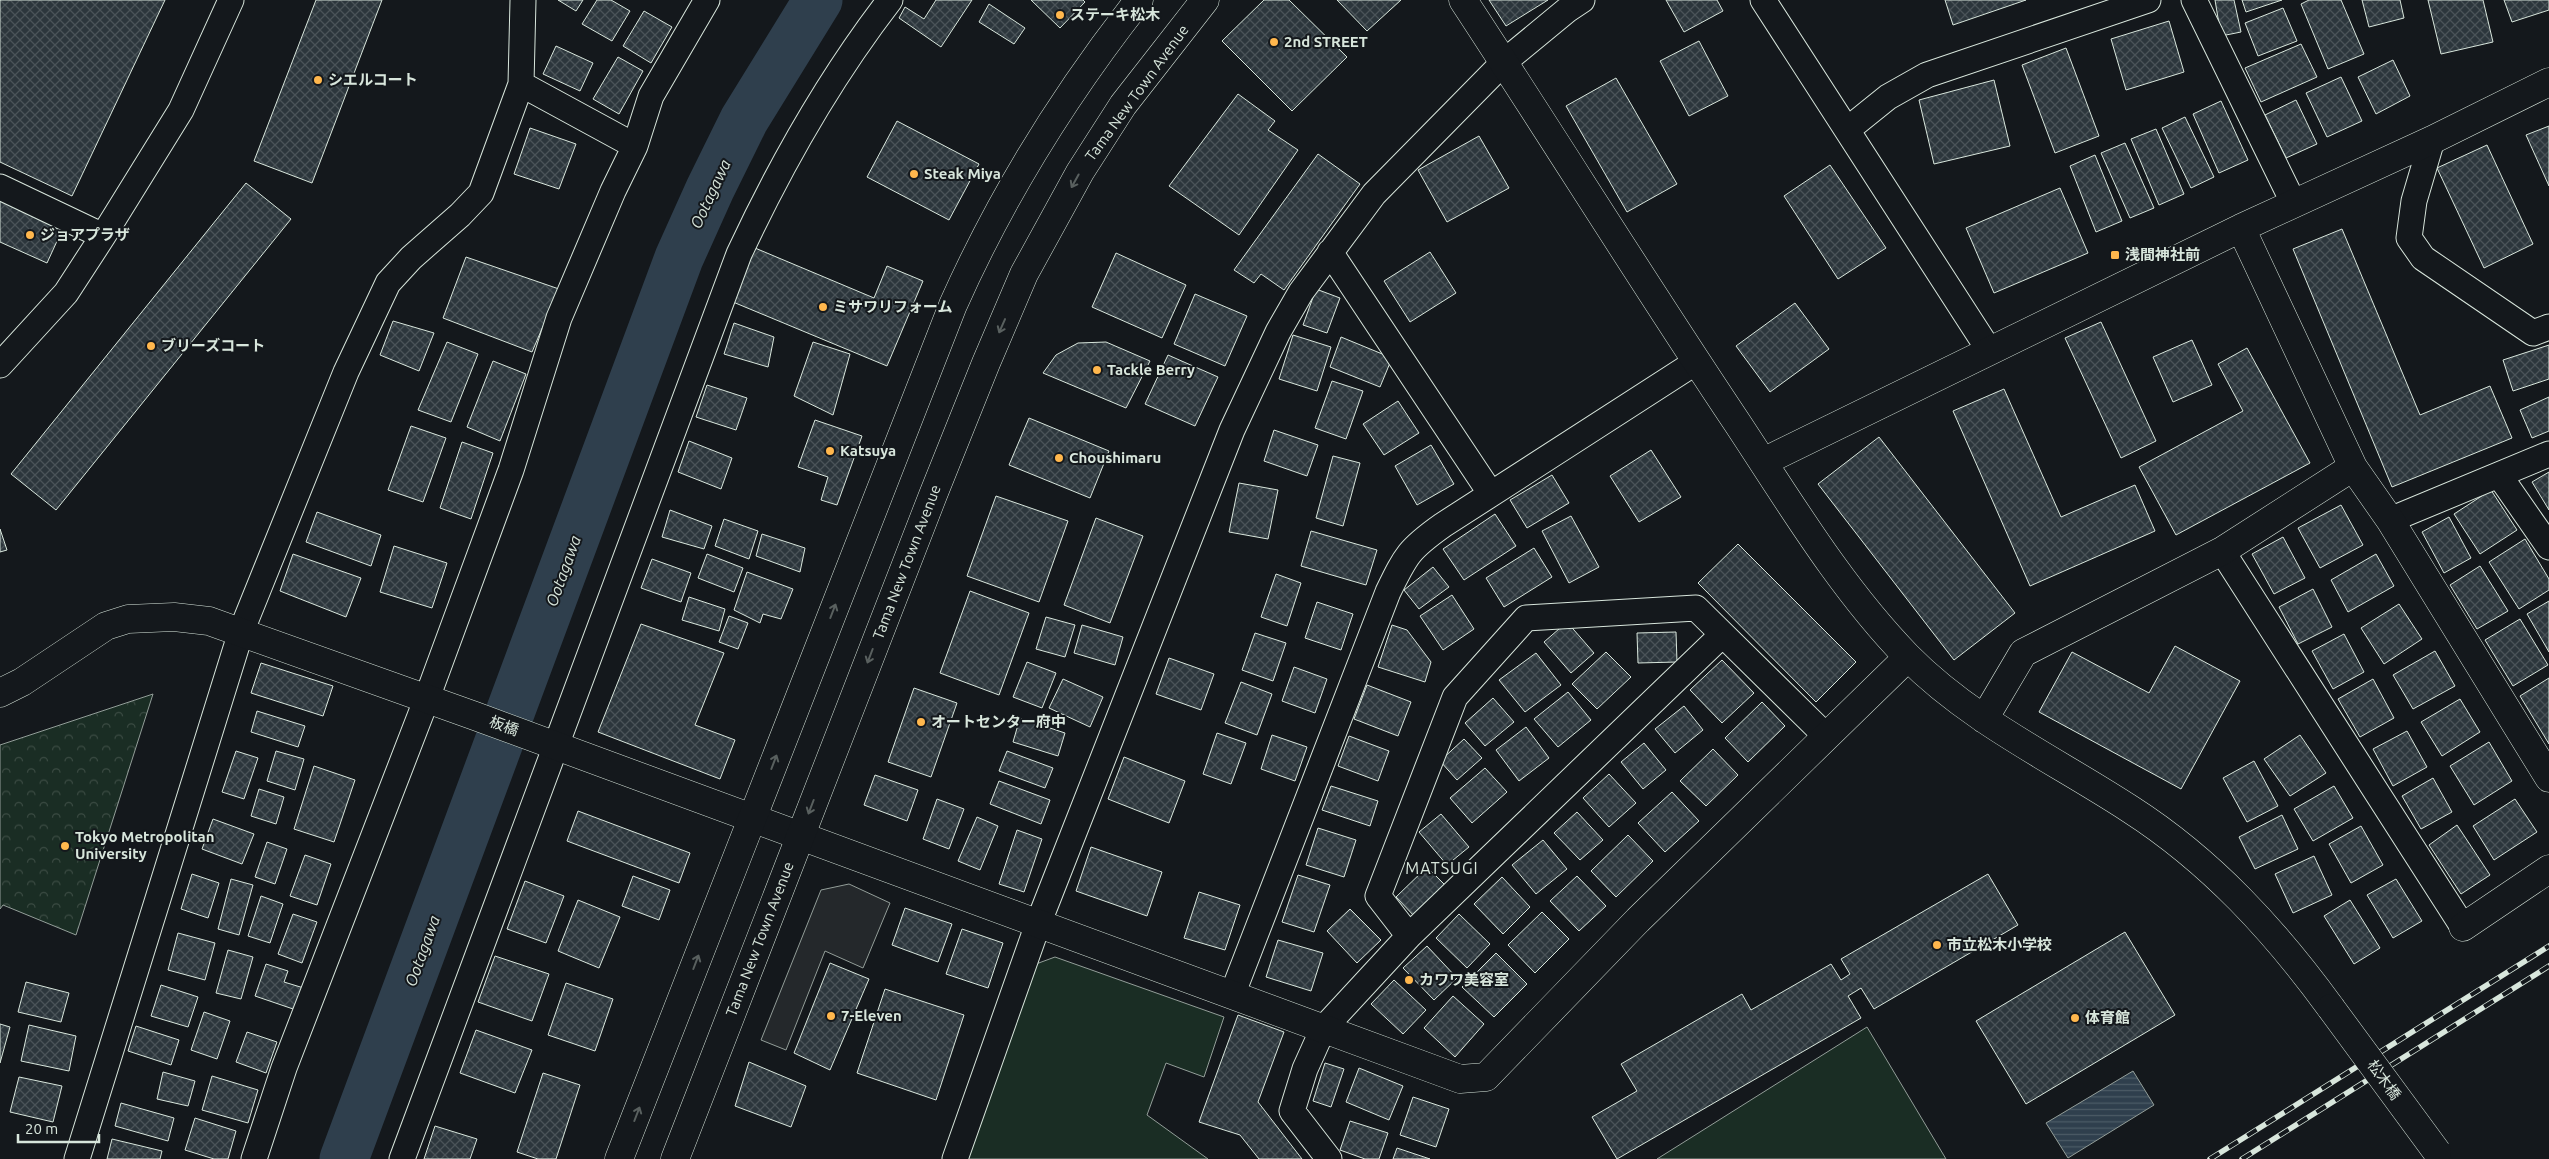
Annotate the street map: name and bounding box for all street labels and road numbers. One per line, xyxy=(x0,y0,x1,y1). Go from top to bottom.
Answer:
street label: Tama New Town Avenue xyxy=(1081,21,1192,164)
street label: Tama New Town Avenue xyxy=(869,482,944,642)
street label: 板橋 xyxy=(487,712,521,739)
street label: Tama New Town Avenue xyxy=(722,859,797,1019)
street label: 松木橋 xyxy=(2364,1057,2405,1103)

